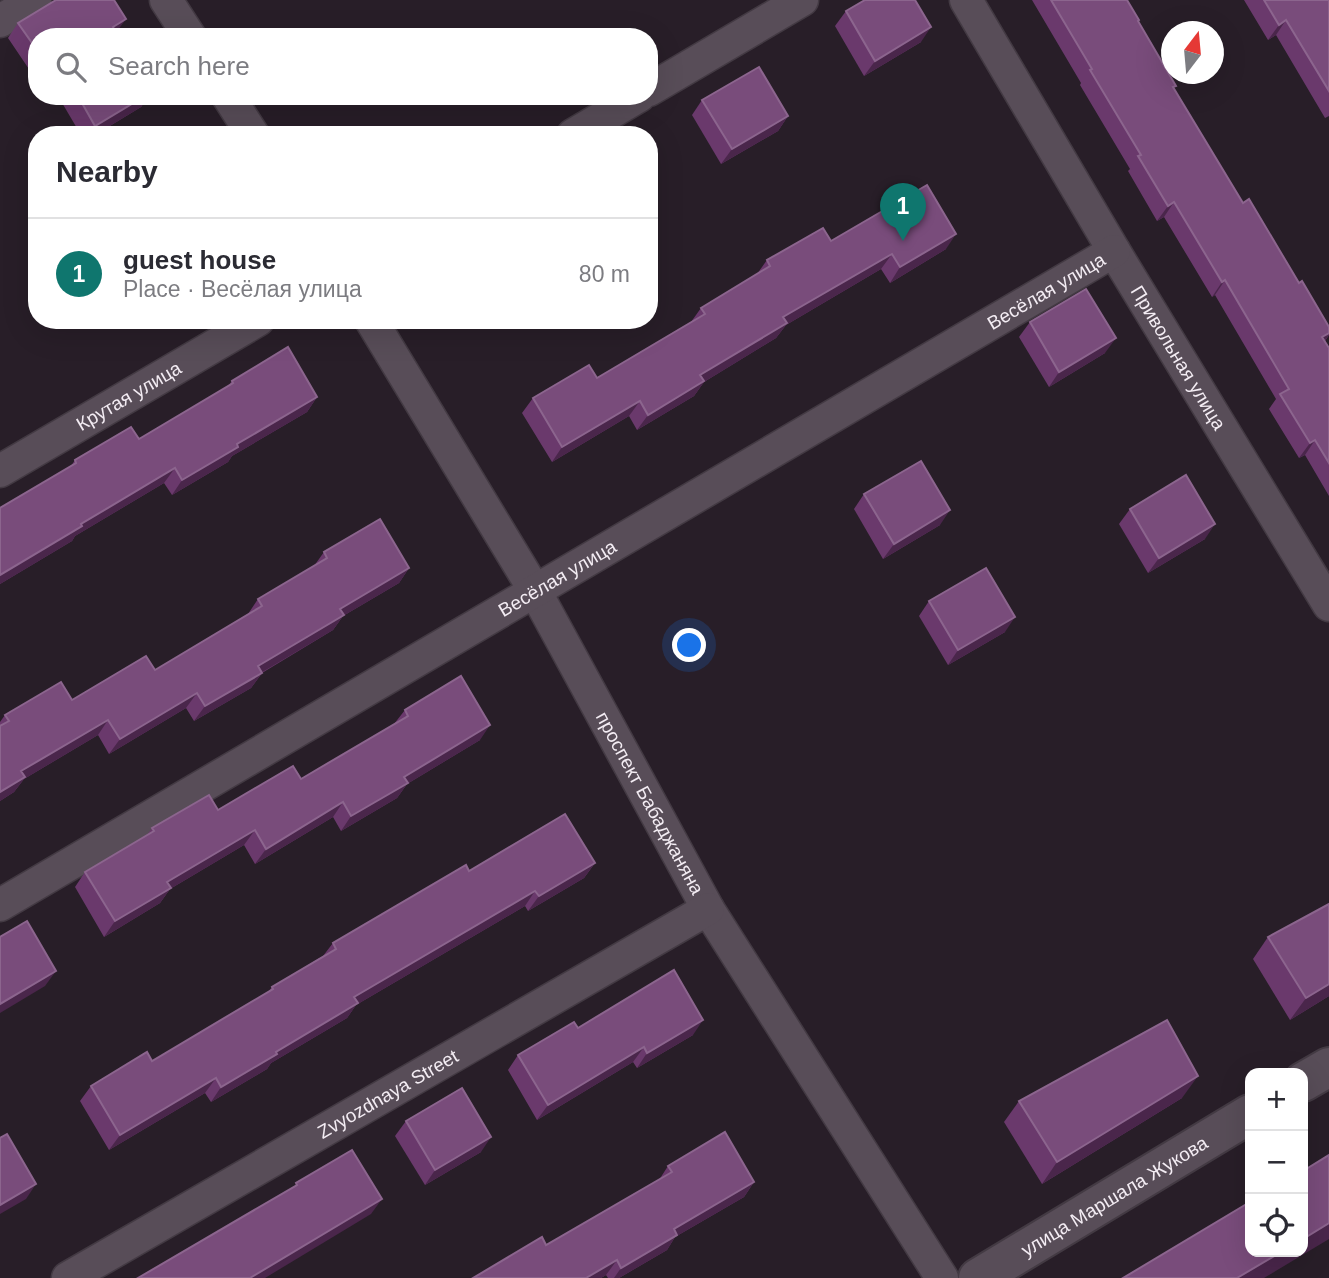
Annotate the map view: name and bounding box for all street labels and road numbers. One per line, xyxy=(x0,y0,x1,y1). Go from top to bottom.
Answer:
street label: Весёлая улица xyxy=(984,248,1109,334)
street label: Привольная улица xyxy=(1127,282,1230,434)
street label: Крутая улица xyxy=(73,357,185,435)
street label: Весёлая улица xyxy=(495,535,620,621)
street label: проспект Бабаджаняна xyxy=(592,708,708,898)
street label: Zvyozdnaya Street xyxy=(314,1045,462,1143)
street label: улица Маршала Жукова xyxy=(1017,1132,1212,1261)

